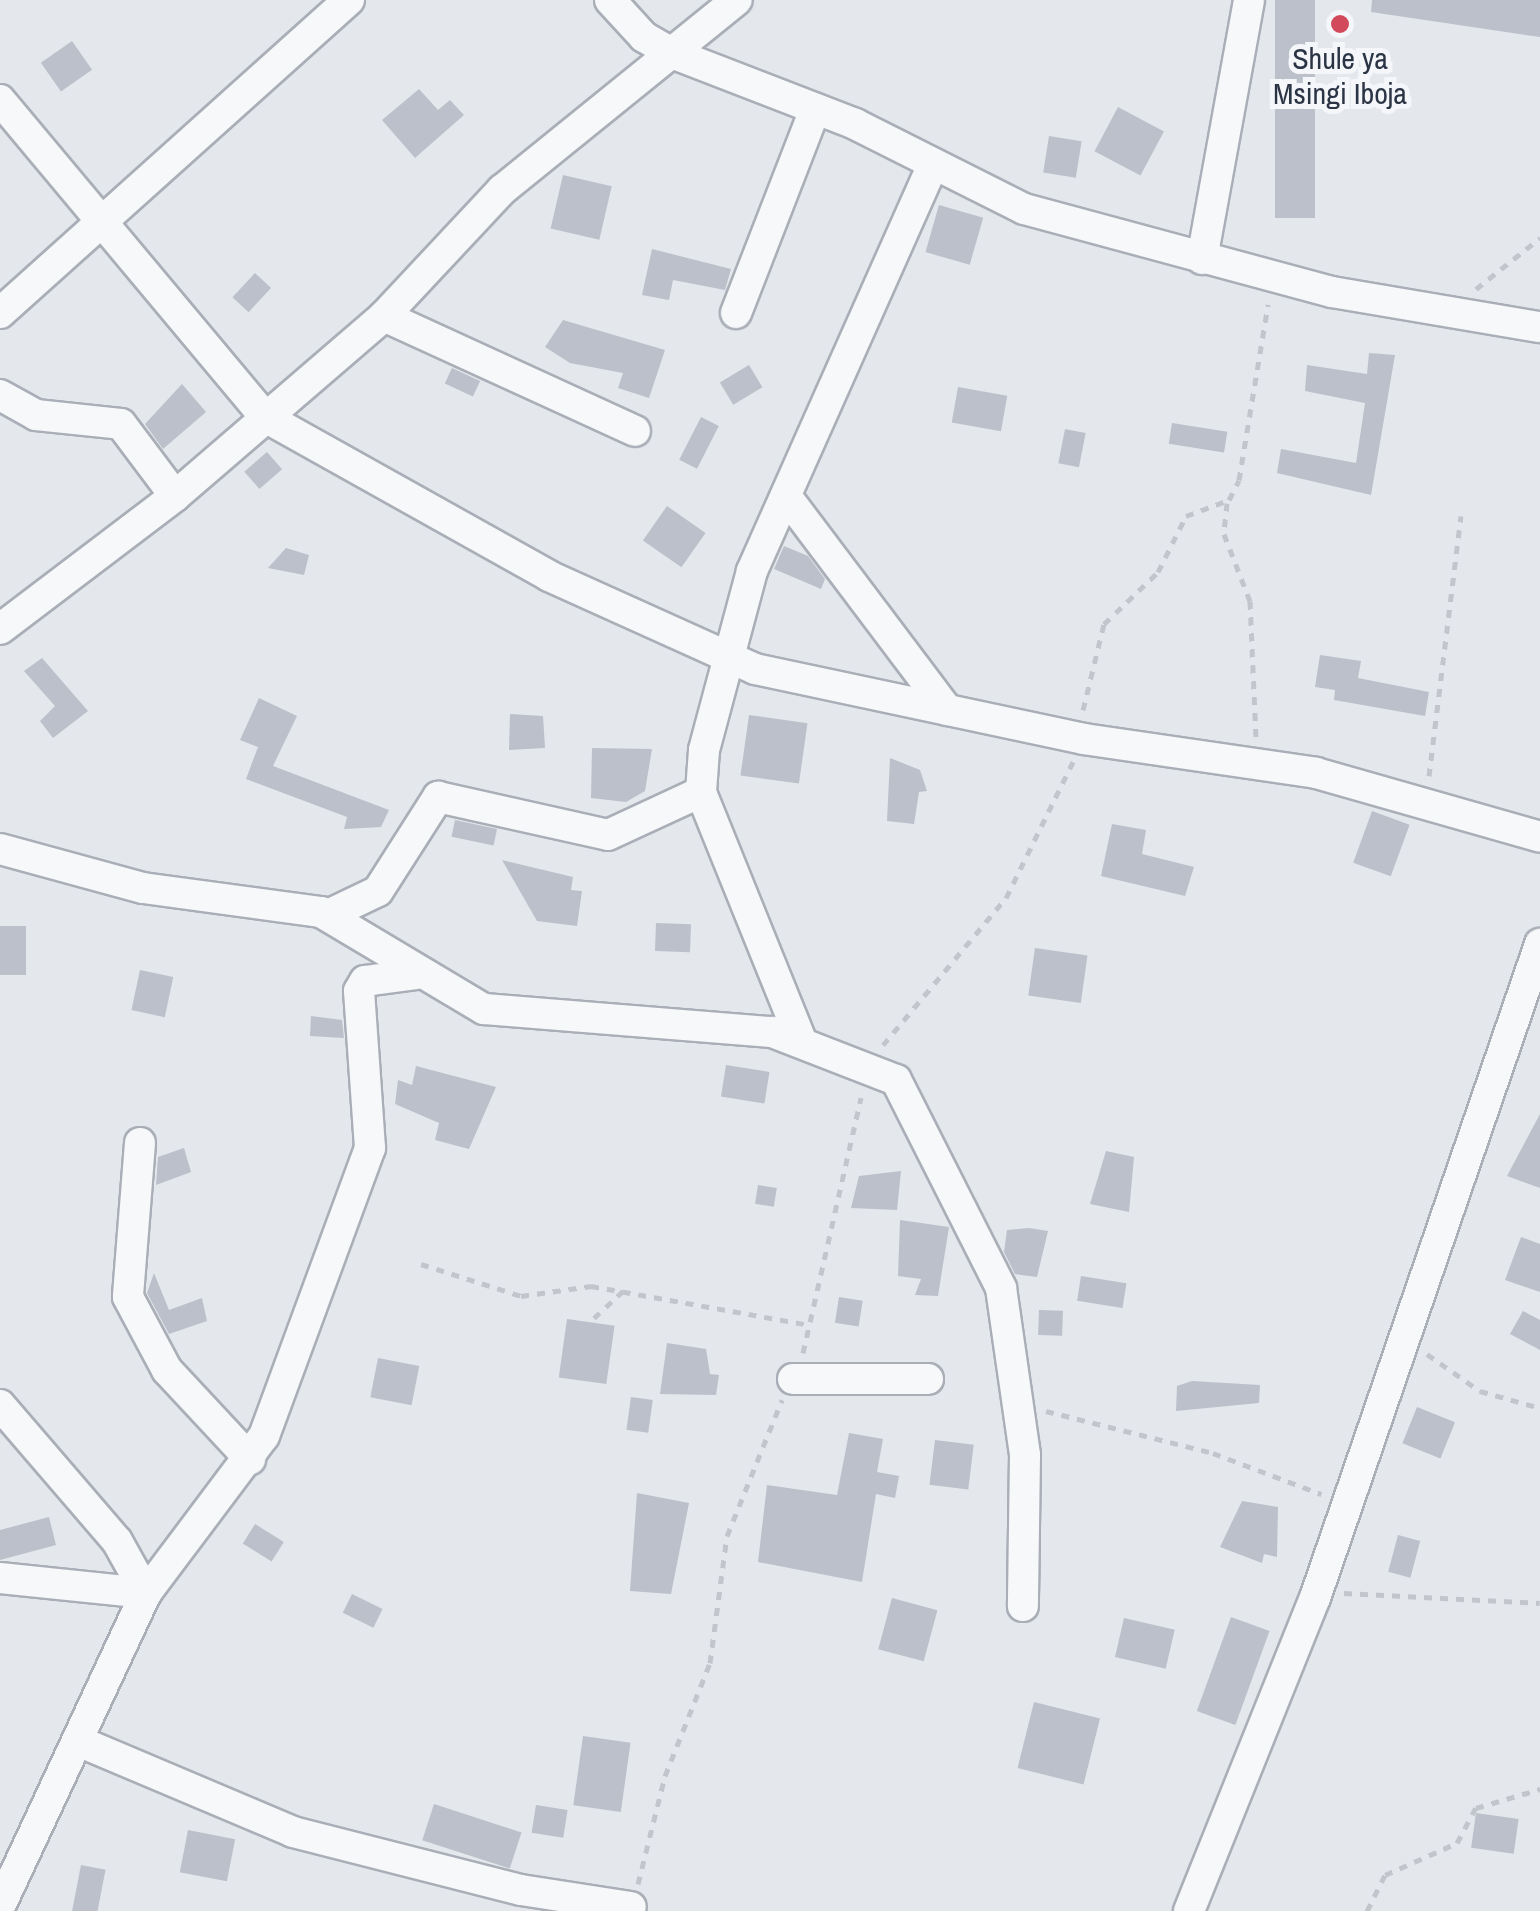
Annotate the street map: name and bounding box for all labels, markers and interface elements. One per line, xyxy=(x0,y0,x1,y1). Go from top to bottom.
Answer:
marker: Shule ya Msingi Iboja xyxy=(1329,13,1351,35)
place label: Shule ya Msingi Iboja xyxy=(1273,40,1407,110)

